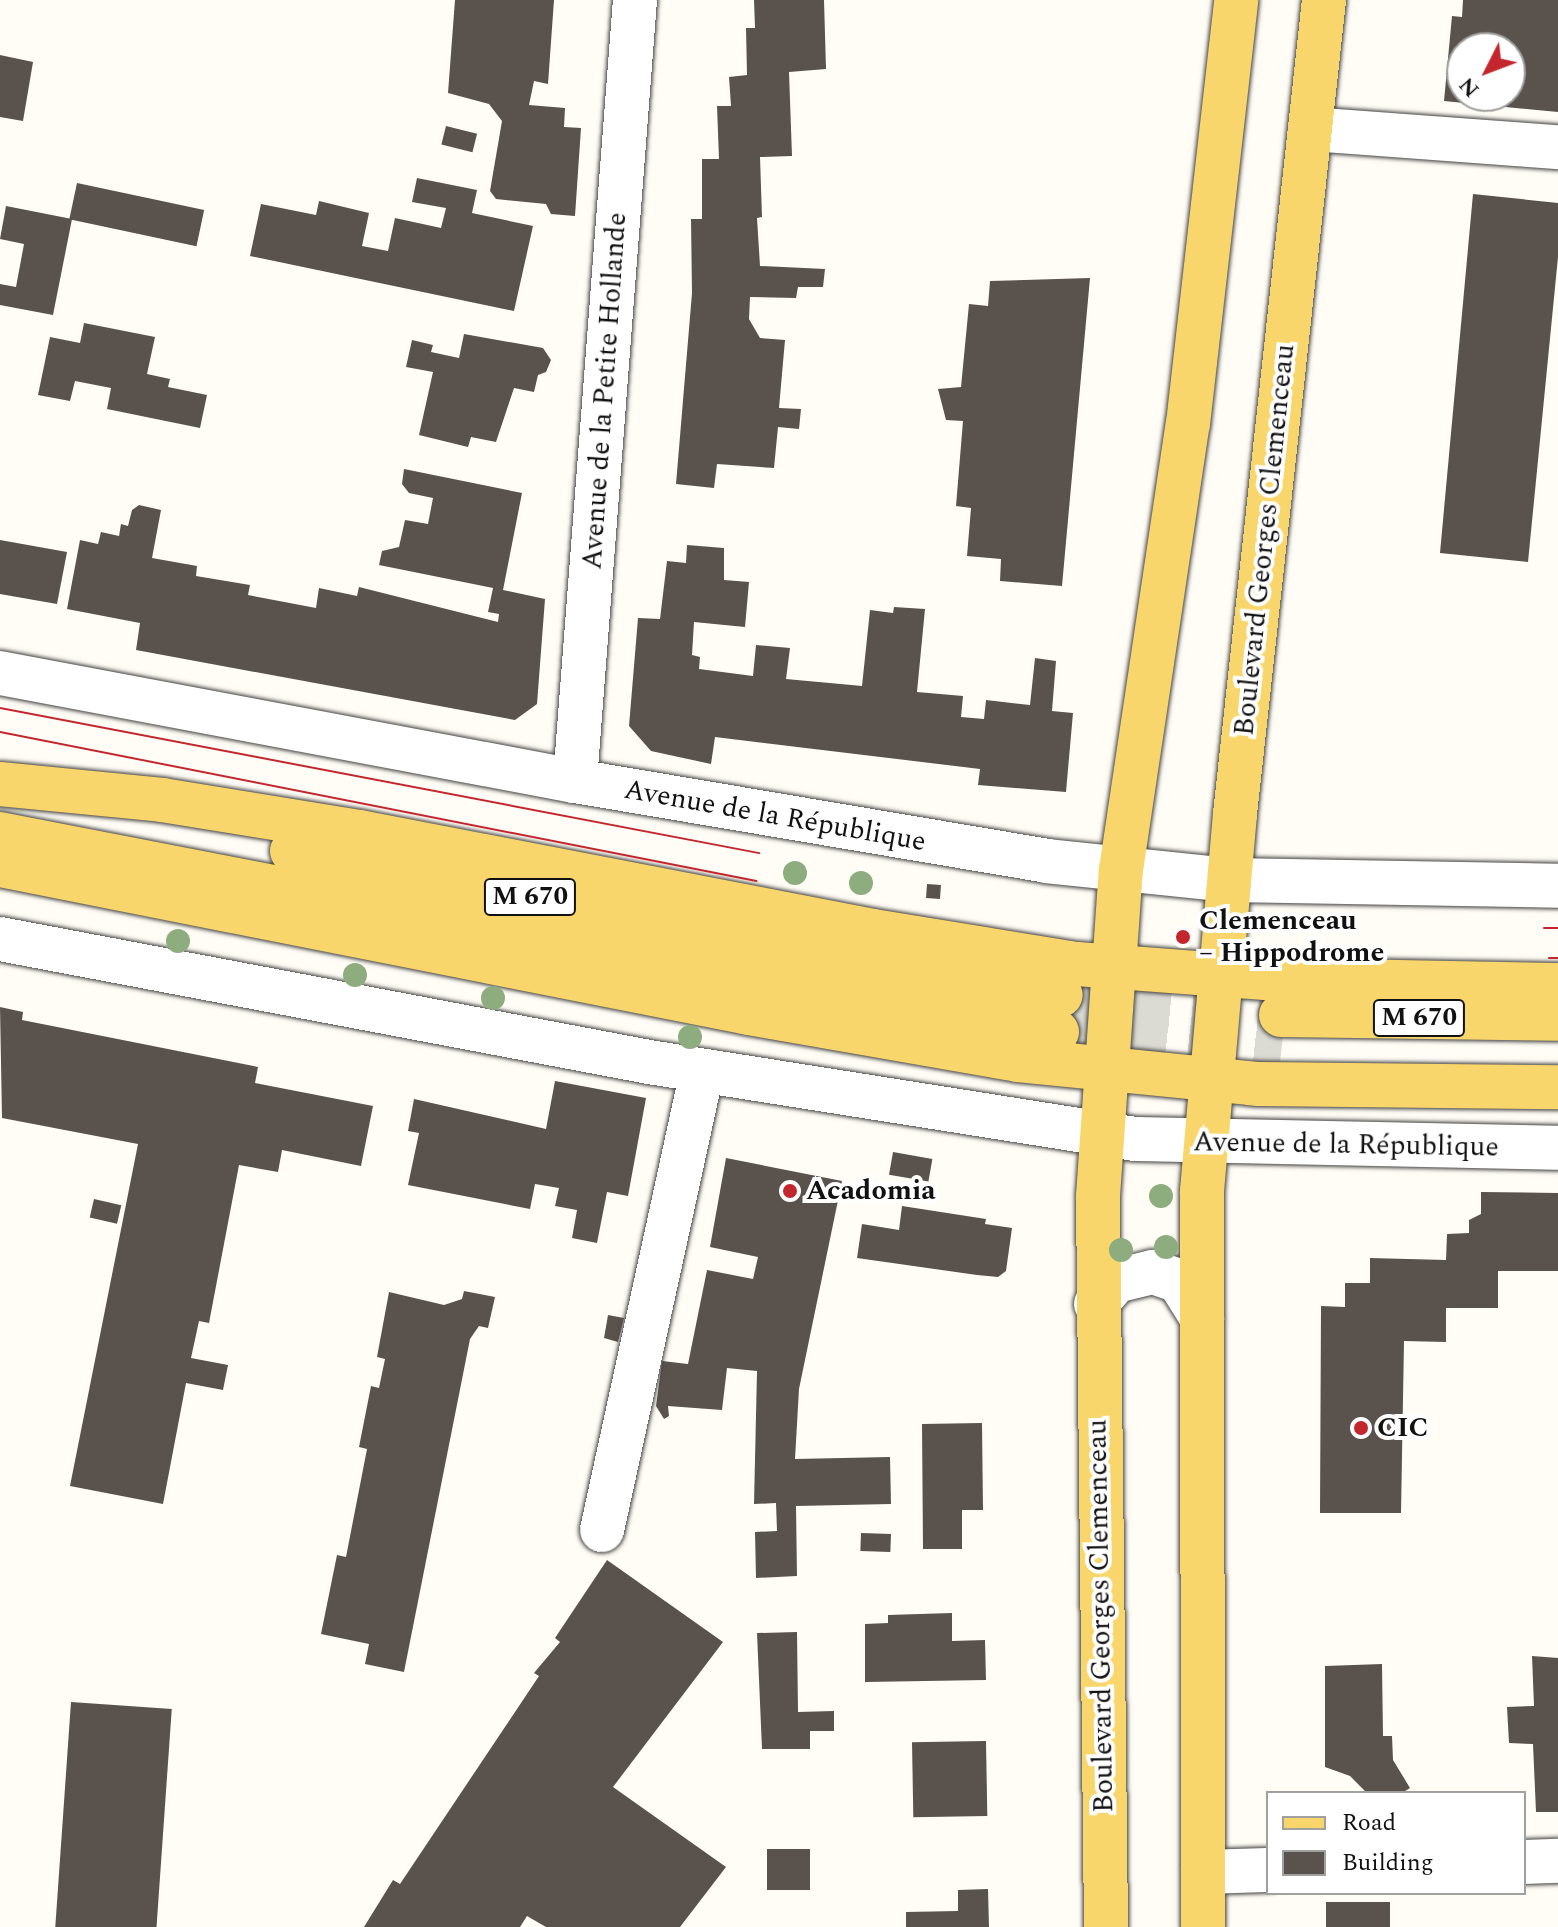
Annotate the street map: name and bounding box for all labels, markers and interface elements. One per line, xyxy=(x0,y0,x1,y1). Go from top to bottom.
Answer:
north arrow xyxy=(1446,32,1526,112)
text: N xyxy=(1451,69,1488,105)
street label: Avenue de la Petite Hollande xyxy=(576,211,634,571)
street label: Boulevard Georges Clemenceau xyxy=(1228,342,1302,738)
street label: Avenue de la République xyxy=(622,773,928,859)
road number: M 670 xyxy=(482,875,578,919)
place label: Clemenceau – Hippodrome xyxy=(1199,904,1384,970)
marker: Clemenceau – Hippodrome xyxy=(1174,928,1192,946)
road number: M 670 xyxy=(1371,996,1467,1040)
street label: Avenue de la République xyxy=(1193,1126,1499,1164)
place label: Acadomia xyxy=(806,1174,936,1208)
marker: Acadomia xyxy=(781,1182,799,1200)
place label: CIC xyxy=(1377,1411,1428,1445)
street label: Boulevard Georges Clemenceau xyxy=(1081,1419,1121,1813)
marker: CIC xyxy=(1352,1419,1370,1437)
legend xyxy=(1266,1791,1526,1895)
text: Road xyxy=(1342,1805,1396,1841)
text: Building xyxy=(1342,1845,1434,1881)

